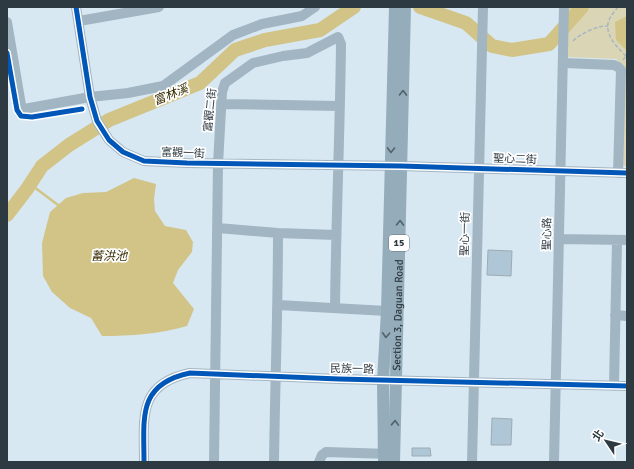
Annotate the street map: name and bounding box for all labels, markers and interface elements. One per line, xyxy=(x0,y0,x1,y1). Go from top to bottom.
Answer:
water label: 富林溪 xyxy=(151,81,192,109)
street label: 富觀二街 xyxy=(201,87,219,133)
one-way arrow xyxy=(399,90,407,96)
street label: 富觀一街 xyxy=(161,146,205,160)
one-way arrow xyxy=(387,147,395,153)
street label: 聖心二街 xyxy=(493,152,537,166)
street label: 聖心一街 xyxy=(458,212,472,256)
street label: 聖心路 xyxy=(540,217,554,251)
one-way arrow xyxy=(396,220,404,226)
road number: 15 xyxy=(389,235,409,251)
water label: 蓄洪池 xyxy=(91,249,129,264)
street label: Section 3, Daguan Road xyxy=(390,259,405,371)
one-way arrow xyxy=(381,332,390,338)
street label: 民族一路 xyxy=(330,362,374,376)
one-way arrow xyxy=(391,420,399,426)
north arrow xyxy=(586,421,626,461)
text: 北 xyxy=(590,427,607,444)

